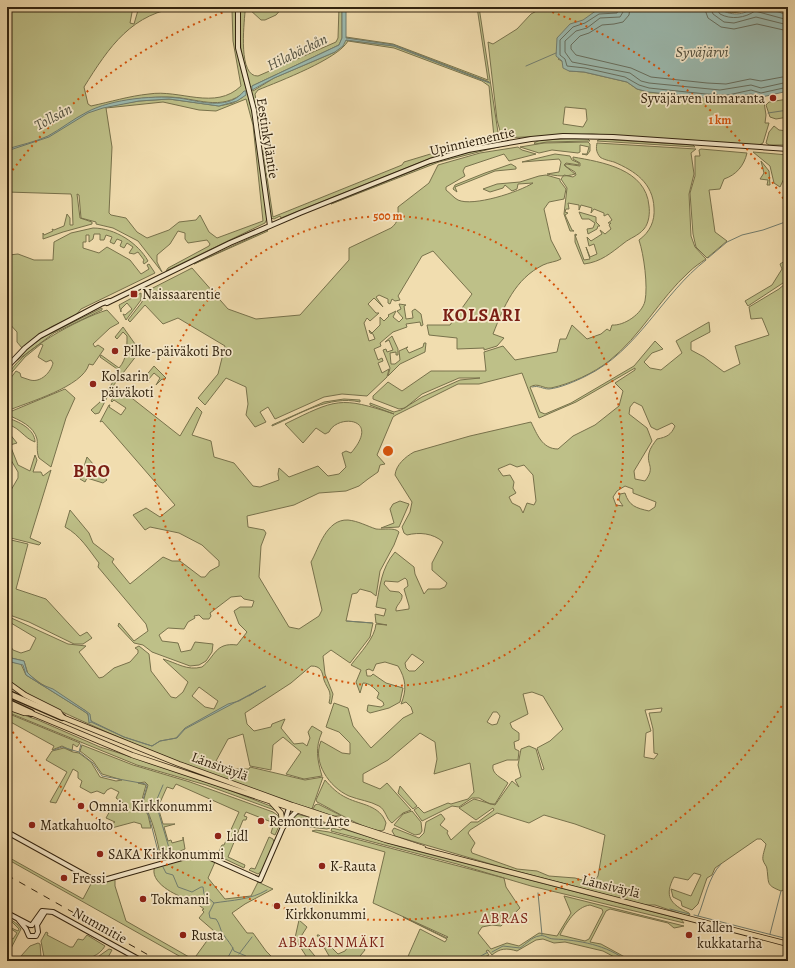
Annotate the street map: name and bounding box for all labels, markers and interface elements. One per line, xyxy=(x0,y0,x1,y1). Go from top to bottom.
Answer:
water label: Hilabäckån xyxy=(263,29,331,75)
water label: Syväjärvi xyxy=(675,42,729,62)
place label: Syväjärven uimaranta xyxy=(641,89,765,108)
marker: Syväjärven uimaranta xyxy=(768,93,778,103)
street label: Eestinkyläntie xyxy=(252,96,283,180)
water label: Tollsån xyxy=(31,99,75,135)
text: 1 km xyxy=(709,112,731,128)
street label: Upinniementie xyxy=(428,122,516,160)
text: 500 m xyxy=(373,208,403,224)
place label: Naissaarentie xyxy=(142,285,221,304)
marker: Naissaarentie xyxy=(129,289,139,299)
district label: KOLSARI xyxy=(442,303,522,327)
place label: Pilke-päiväkoti Bro xyxy=(123,342,232,361)
marker: Pilke-päiväkoti Bro xyxy=(110,346,120,356)
place label: Kolsarin päiväkoti xyxy=(101,367,154,402)
marker: Kolsarin päiväkoti xyxy=(88,379,98,389)
centre of rings xyxy=(381,444,395,458)
district label: BRO xyxy=(73,459,111,483)
street label: Länsiväylä xyxy=(189,747,251,786)
place label: Omnia Kirkkonummi xyxy=(89,797,213,816)
marker: Omnia Kirkkonummi xyxy=(76,801,86,811)
place label: Remontti Arte xyxy=(269,812,350,831)
place label: Matkahuolto xyxy=(40,816,113,835)
marker: Remontti Arte xyxy=(256,816,266,826)
marker: Matkahuolto xyxy=(27,820,37,830)
place label: Lidl xyxy=(226,827,249,846)
marker: Lidl xyxy=(213,831,223,841)
place label: SAKA Kirkkonummi xyxy=(108,845,224,864)
marker: SAKA Kirkkonummi xyxy=(95,849,105,859)
place label: K-Rauta xyxy=(330,857,377,876)
marker: K-Rauta xyxy=(317,861,327,871)
place label: Fressi xyxy=(72,869,106,888)
street label: Länsiväylä xyxy=(580,870,642,903)
marker: Fressi xyxy=(59,873,69,883)
place label: Autoklinikka Kirkkonummi xyxy=(284,889,366,924)
place label: Tokmanni xyxy=(151,890,209,909)
marker: Tokmanni xyxy=(138,894,148,904)
marker: Autoklinikka Kirkkonummi xyxy=(272,901,282,911)
street label: Nummitie xyxy=(69,903,130,948)
district label: ABRAS xyxy=(480,908,529,928)
place label: Kallen kukkatarha xyxy=(697,918,763,953)
place label: Rusta xyxy=(191,926,224,945)
marker: Rusta xyxy=(178,930,188,940)
marker: Kallen kukkatarha xyxy=(684,930,694,940)
district label: ABRASINMÄKI xyxy=(277,932,386,952)

